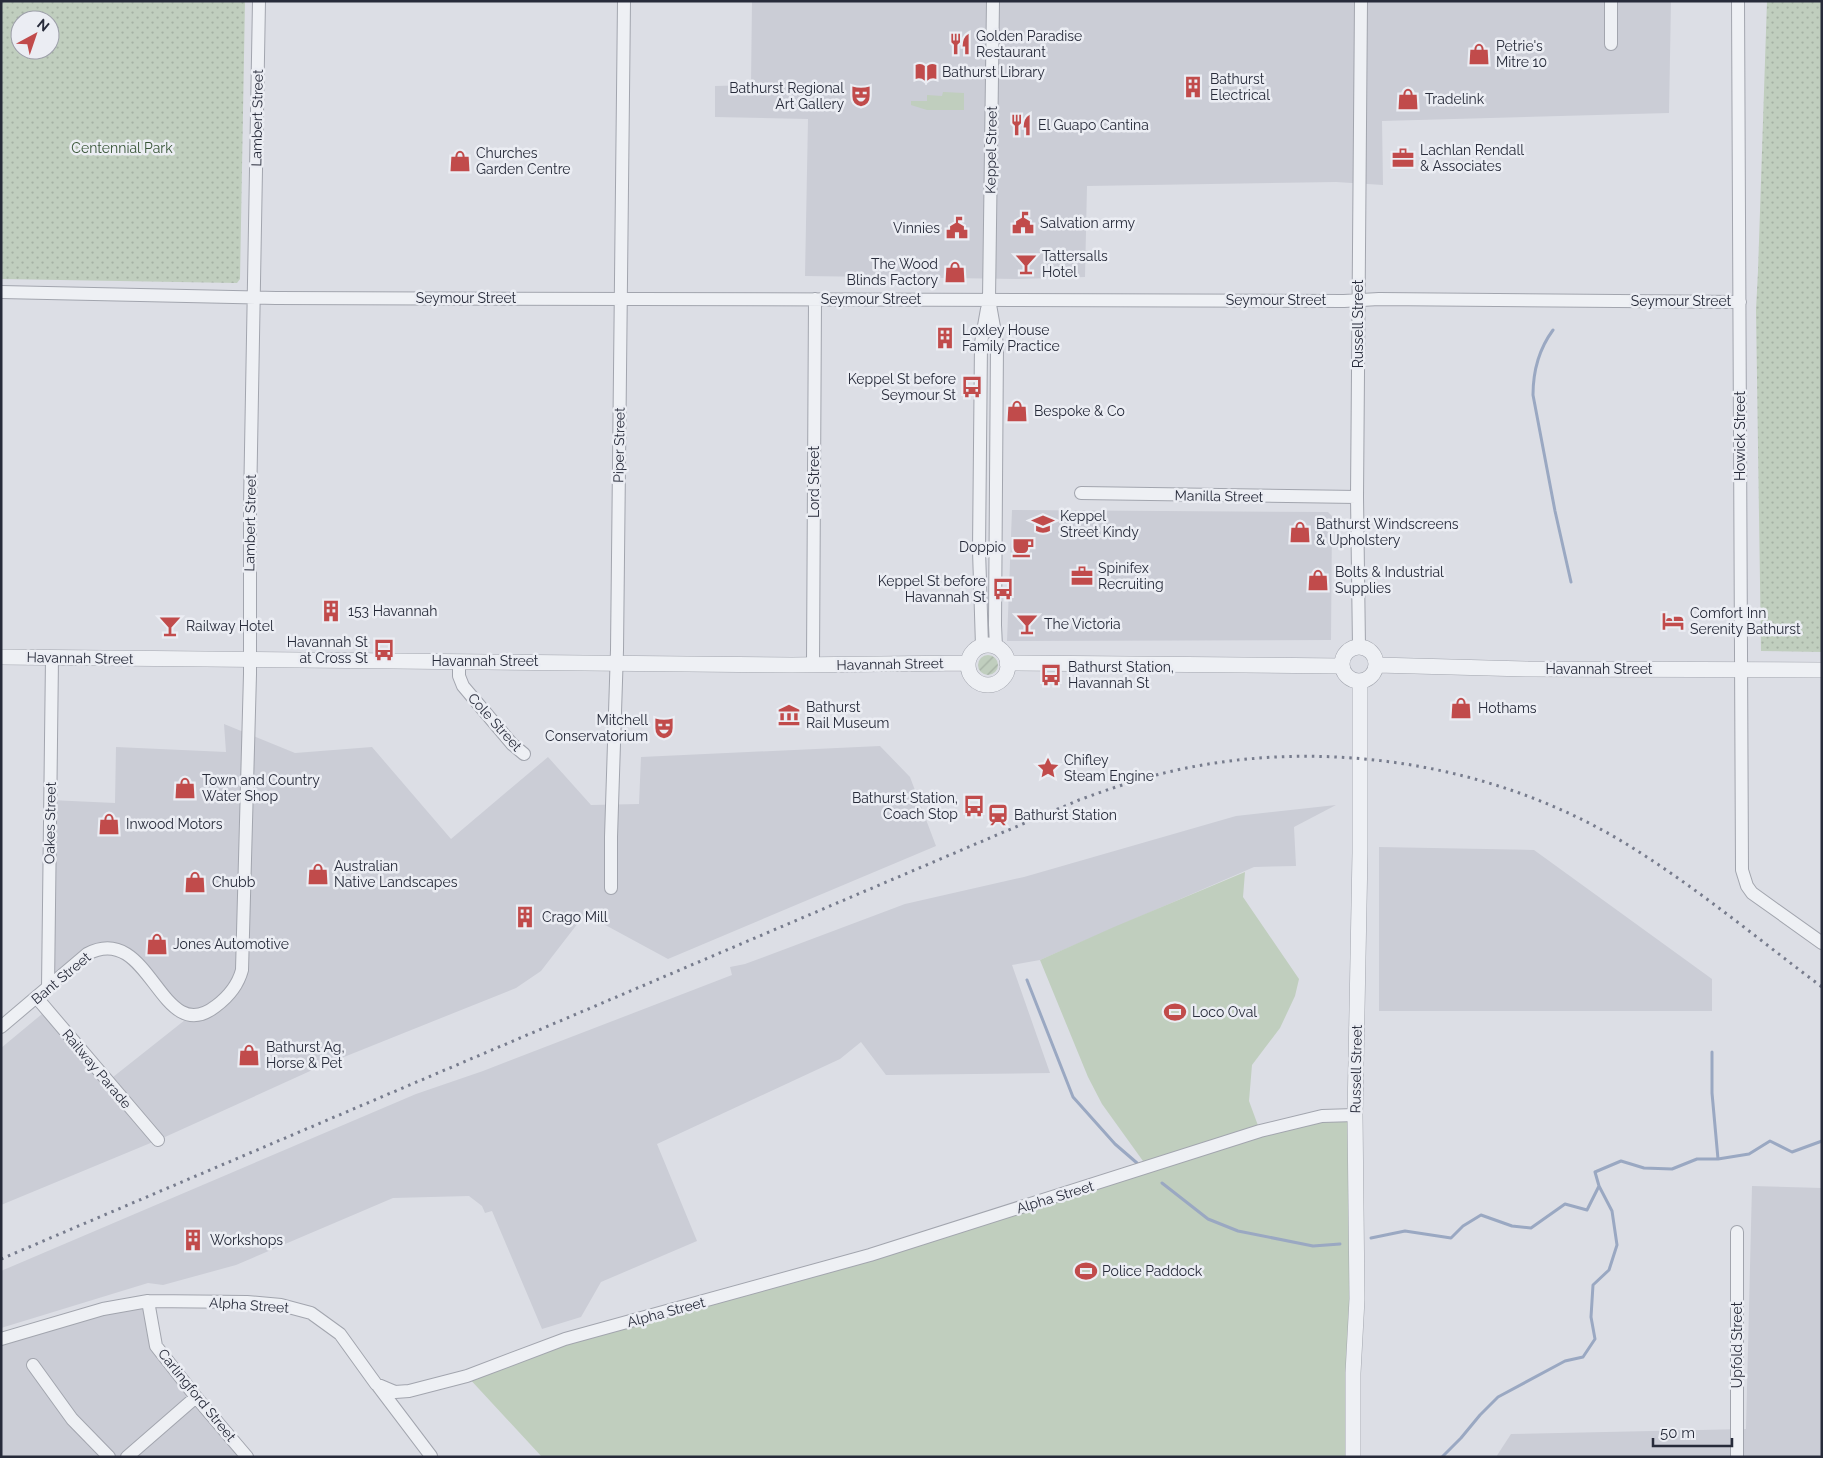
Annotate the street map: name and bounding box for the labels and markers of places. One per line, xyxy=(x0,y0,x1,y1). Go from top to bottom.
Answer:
place label: Golden Paradise Restaurant xyxy=(976,28,1082,60)
restaurant icon: Golden Paradise Restaurant xyxy=(947,31,973,57)
place label: Petrie's Mitre 10 xyxy=(1496,38,1547,70)
shop icon: Petrie's Mitre 10 xyxy=(1466,41,1492,67)
library icon: Bathurst Library xyxy=(913,59,939,85)
place label: Bathurst Library xyxy=(942,64,1045,80)
place label: Bathurst Electrical xyxy=(1210,71,1270,103)
building icon: Bathurst Electrical xyxy=(1180,74,1206,100)
place label: Bathurst Regional Art Gallery xyxy=(729,80,844,112)
theatre icon: Bathurst Regional Art Gallery xyxy=(848,83,874,109)
shop icon: Tradelink xyxy=(1395,86,1421,112)
place label: Tradelink xyxy=(1425,91,1485,107)
restaurant icon: El Guapo Cantina xyxy=(1008,112,1034,138)
place label: El Guapo Cantina xyxy=(1038,117,1149,133)
place label: Lachlan Rendall & Associates xyxy=(1420,142,1524,174)
place label: Churches Garden Centre xyxy=(476,145,571,177)
office icon: Lachlan Rendall & Associates xyxy=(1390,145,1416,171)
shop icon: Churches Garden Centre xyxy=(447,148,473,174)
public building icon: Salvation army xyxy=(1010,210,1036,236)
public building icon: Vinnies xyxy=(944,215,970,241)
place label: Salvation army xyxy=(1040,215,1136,231)
place label: Vinnies xyxy=(893,220,940,236)
place label: Tattersalls Hotel xyxy=(1042,248,1108,280)
bar icon: Tattersalls Hotel xyxy=(1013,251,1039,277)
place label: The Wood Blinds Factory xyxy=(847,256,938,288)
shop icon: The Wood Blinds Factory xyxy=(942,259,968,285)
place label: Loxley House Family Practice xyxy=(962,322,1060,354)
building icon: Loxley House Family Practice xyxy=(932,325,958,351)
place label: Keppel St before Seymour St xyxy=(848,371,956,403)
bus stop icon: Keppel St before Seymour St xyxy=(959,374,985,400)
shop icon: Bespoke & Co xyxy=(1004,398,1030,424)
place label: Bespoke & Co xyxy=(1034,403,1125,419)
place label: Keppel Street Kindy xyxy=(1060,508,1139,540)
school or university icon: Keppel Street Kindy xyxy=(1030,511,1056,537)
place label: Bathurst Windscreens & Upholstery xyxy=(1316,516,1459,548)
shop icon: Bathurst Windscreens & Upholstery xyxy=(1287,519,1313,545)
cafe icon: Doppio xyxy=(1010,534,1036,560)
place label: Doppio xyxy=(959,539,1006,555)
place label: Spinifex Recruiting xyxy=(1098,560,1164,592)
office icon: Spinifex Recruiting xyxy=(1069,563,1095,589)
place label: Bolts & Industrial Supplies xyxy=(1335,564,1444,596)
shop icon: Bolts & Industrial Supplies xyxy=(1305,567,1331,593)
place label: Keppel St before Havannah St xyxy=(878,573,986,605)
bus stop icon: Keppel St before Havannah St xyxy=(990,576,1016,602)
building icon: 153 Havannah xyxy=(318,598,344,624)
place label: 153 Havannah xyxy=(348,603,437,619)
place label: Comfort Inn Serenity Bathurst xyxy=(1690,605,1801,637)
hotel icon: Comfort Inn Serenity Bathurst xyxy=(1660,608,1686,634)
bar icon: The Victoria xyxy=(1014,611,1040,637)
bar icon: Railway Hotel xyxy=(157,613,183,639)
place label: The Victoria xyxy=(1044,616,1121,632)
place label: Railway Hotel xyxy=(186,618,274,634)
place label: Havannah St at Cross St xyxy=(287,634,368,666)
bus stop icon: Havannah St at Cross St xyxy=(371,637,397,663)
place label: Bathurst Station, Havannah St xyxy=(1068,659,1174,691)
bus stop icon: Bathurst Station, Havannah St xyxy=(1038,662,1064,688)
shop icon: Hothams xyxy=(1448,695,1474,721)
place label: Bathurst Rail Museum xyxy=(806,699,889,731)
place label: Hothams xyxy=(1478,700,1537,716)
museum icon: Bathurst Rail Museum xyxy=(776,702,802,728)
place label: Mitchell Conservatorium xyxy=(545,712,648,744)
theatre icon: Mitchell Conservatorium xyxy=(651,715,677,741)
place label: Chifley Steam Engine xyxy=(1064,752,1154,784)
place icon: Chifley Steam Engine xyxy=(1035,755,1061,781)
place label: Town and Country Water Shop xyxy=(202,772,320,804)
shop icon: Town and Country Water Shop xyxy=(172,775,198,801)
place label: Bathurst Station, Coach Stop xyxy=(852,790,958,822)
bus stop icon: Bathurst Station, Coach Stop xyxy=(961,793,987,819)
station icon: Bathurst Station xyxy=(985,802,1011,828)
place label: Bathurst Station xyxy=(1014,807,1117,823)
shop icon: Inwood Motors xyxy=(96,811,122,837)
place label: Inwood Motors xyxy=(126,816,223,832)
place label: Australian Native Landscapes xyxy=(334,858,458,890)
shop icon: Australian Native Landscapes xyxy=(305,861,331,887)
shop icon: Chubb xyxy=(182,869,208,895)
place label: Chubb xyxy=(212,874,256,890)
building icon: Crago Mill xyxy=(512,904,538,930)
place label: Crago Mill xyxy=(542,909,608,925)
shop icon: Jones Automotive xyxy=(144,931,170,957)
place label: Jones Automotive xyxy=(173,936,289,952)
sports icon: Loco Oval xyxy=(1162,999,1188,1025)
place label: Loco Oval xyxy=(1192,1004,1257,1020)
place label: Bathurst Ag, Horse & Pet xyxy=(266,1039,345,1071)
shop icon: Bathurst Ag, Horse & Pet xyxy=(236,1042,262,1068)
building icon: Workshops xyxy=(180,1227,206,1253)
place label: Workshops xyxy=(210,1232,283,1248)
sports icon: Police Paddock xyxy=(1073,1258,1099,1284)
place label: Police Paddock xyxy=(1102,1263,1203,1279)

